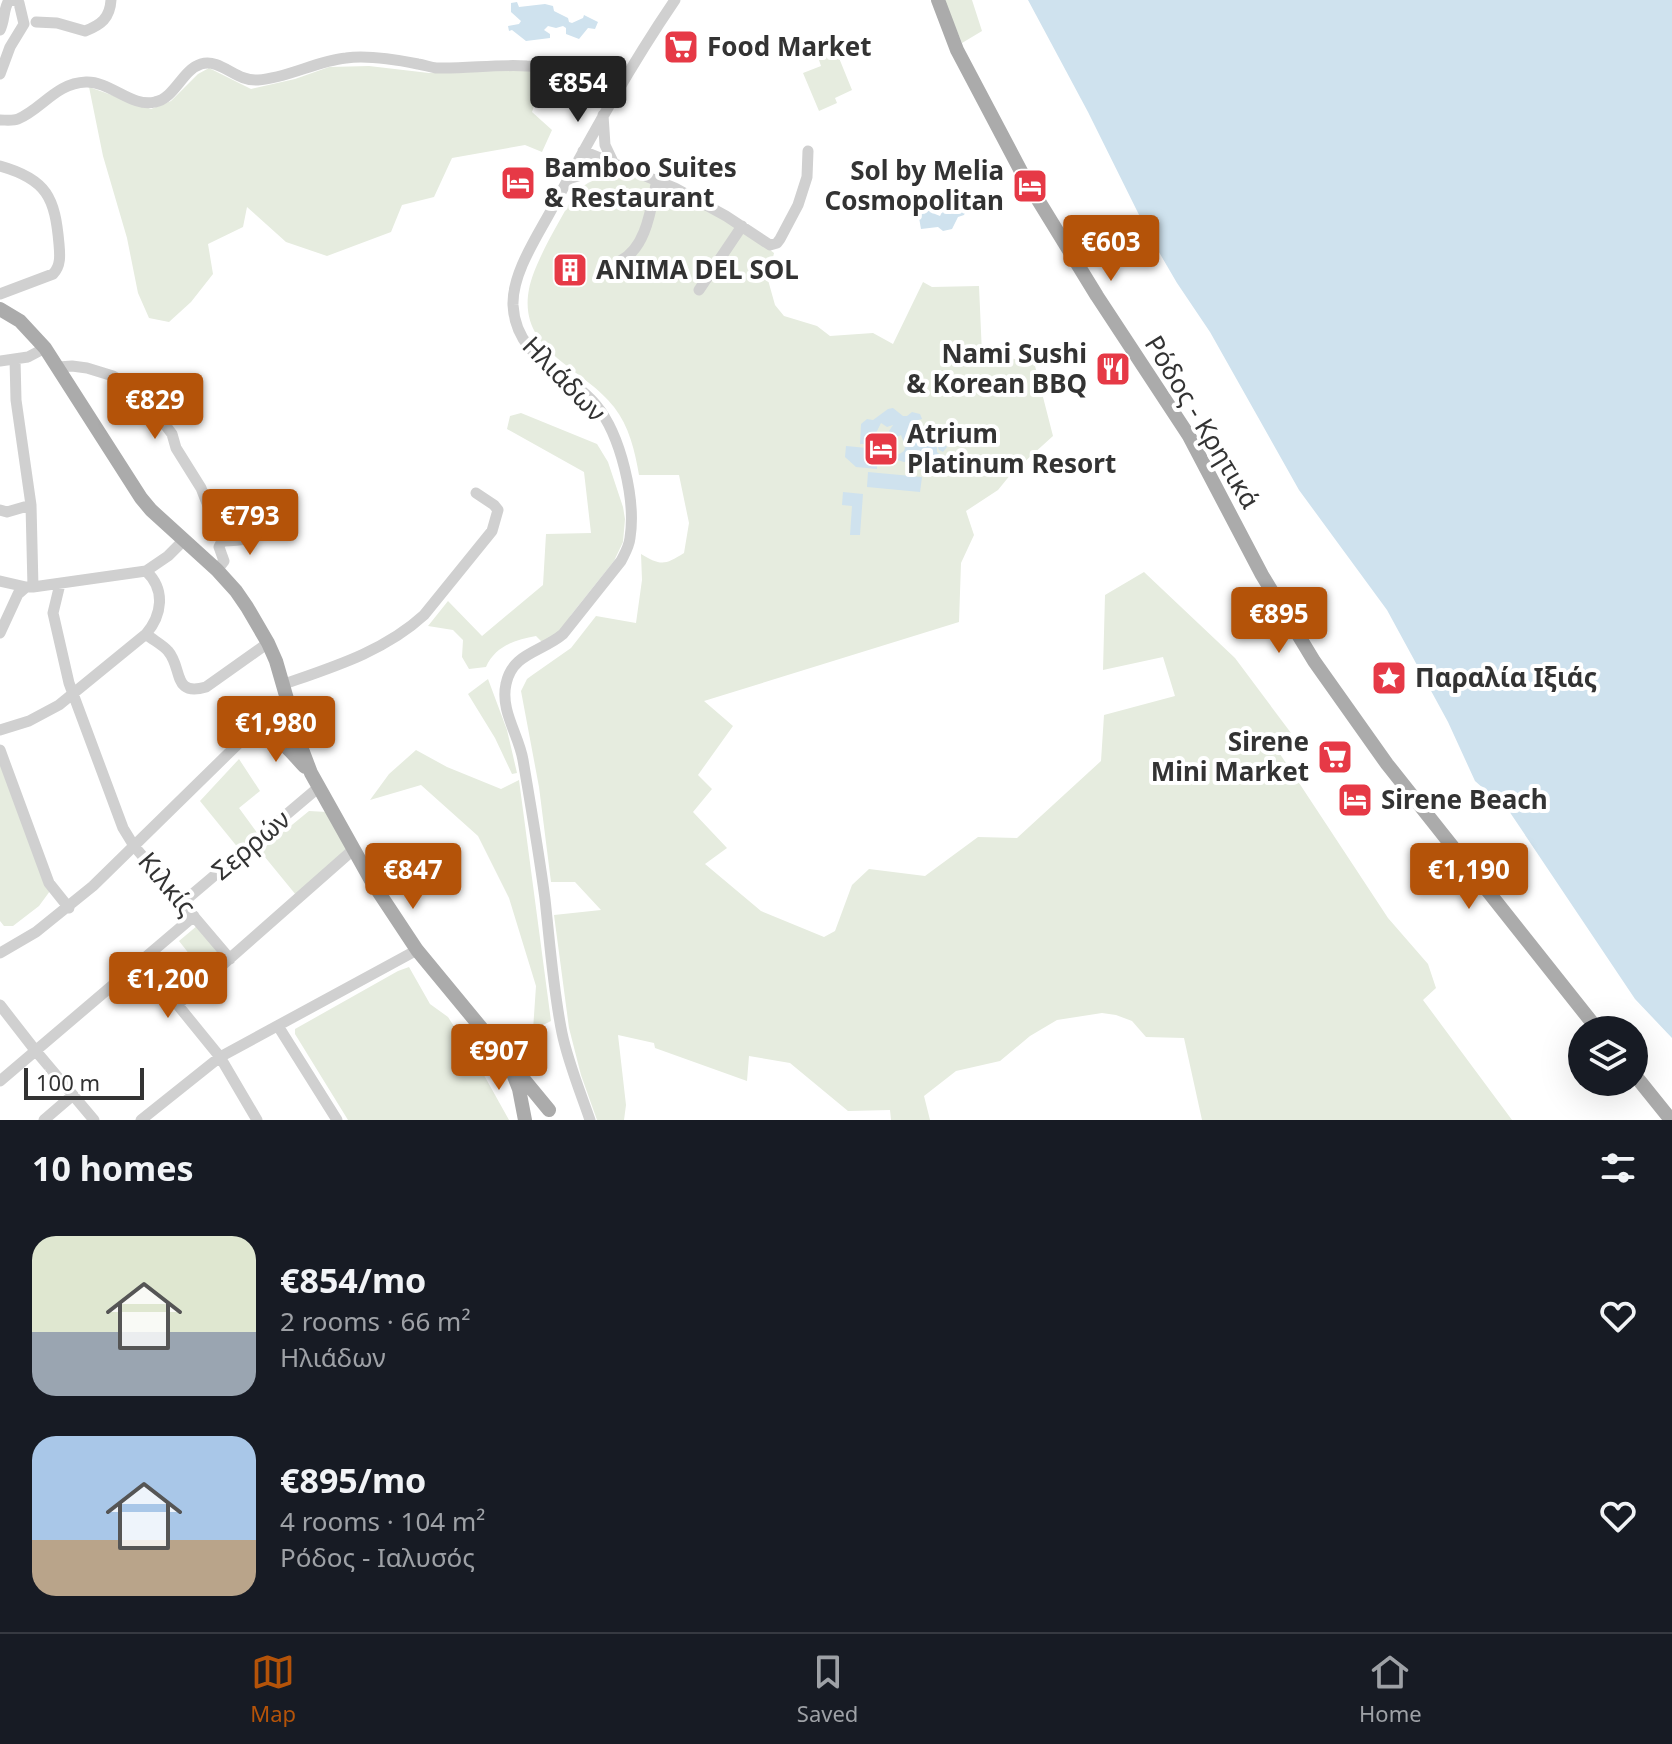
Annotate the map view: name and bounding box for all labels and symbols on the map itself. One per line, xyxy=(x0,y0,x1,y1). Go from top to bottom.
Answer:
supermarket icon: Food Market xyxy=(662,28,700,66)
place label: Food Market xyxy=(707,28,872,64)
pin: €854 xyxy=(531,56,625,124)
place label: Bamboo Suites & Restaurant xyxy=(544,149,737,215)
place label: Sol by Melia Cosmopolitan xyxy=(824,152,1004,218)
hotel icon: Bamboo Suites & Restaurant xyxy=(499,164,537,202)
hotel icon: Sol by Melia Cosmopolitan xyxy=(1011,167,1049,205)
pin: €603 xyxy=(1064,215,1158,283)
building icon: ANIMA DEL SOL xyxy=(551,251,589,289)
place label: ANIMA DEL SOL xyxy=(596,251,799,287)
street label: Ηλιάδων xyxy=(515,328,614,429)
street label: Ρόδος - Κρητικά xyxy=(1137,328,1269,515)
place label: Nami Sushi & Korean BBQ xyxy=(906,335,1087,401)
restaurant icon: Nami Sushi & Korean BBQ xyxy=(1094,350,1132,388)
pin: €829 xyxy=(108,373,202,441)
place label: Atrium Platinum Resort xyxy=(907,415,1116,481)
hotel icon: Atrium Platinum Resort xyxy=(862,430,900,468)
pin: €793 xyxy=(203,489,297,557)
pin: €895 xyxy=(1232,587,1326,655)
place icon: Παραλία Ιξιάς xyxy=(1370,659,1408,697)
place label: Παραλία Ιξιάς xyxy=(1415,659,1597,695)
pin: €1,980 xyxy=(211,696,341,764)
place label: Sirene Mini Market xyxy=(1151,723,1309,789)
supermarket icon: Sirene Mini Market xyxy=(1316,738,1354,776)
hotel icon: Sirene Beach xyxy=(1336,781,1374,819)
place label: Sirene Beach xyxy=(1381,781,1548,817)
street label: Σερρών xyxy=(204,801,297,888)
pin: €847 xyxy=(366,843,460,911)
pin: €1,190 xyxy=(1404,843,1534,911)
street label: Κιλκίς xyxy=(131,844,205,923)
pin: €1,200 xyxy=(103,952,233,1020)
pin: €907 xyxy=(452,1024,546,1092)
scale bar xyxy=(24,1064,144,1100)

